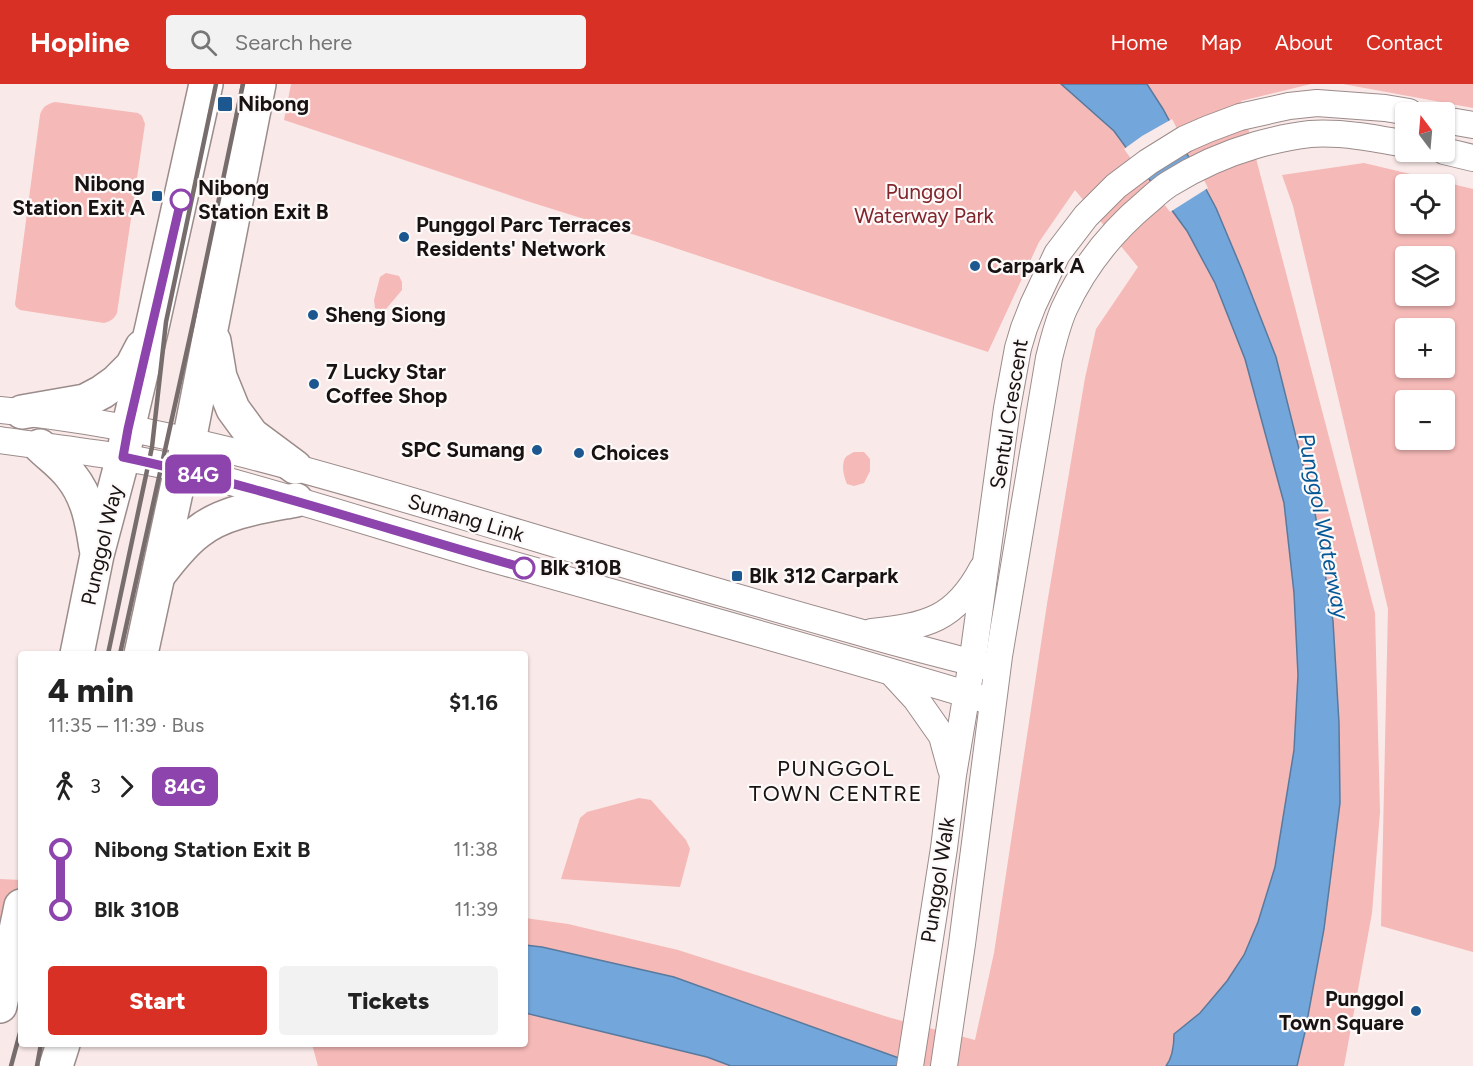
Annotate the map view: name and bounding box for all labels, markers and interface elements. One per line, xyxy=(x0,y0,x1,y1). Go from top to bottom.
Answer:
search box xyxy=(166,15,586,69)
text: Hopline xyxy=(30,25,130,59)
icon: search xyxy=(187,26,220,59)
text: Search here xyxy=(235,29,352,56)
text: Home xyxy=(1111,30,1168,55)
text: Map xyxy=(1201,30,1242,55)
text: About xyxy=(1275,30,1333,55)
text: Contact xyxy=(1366,30,1443,55)
place label: Nibong xyxy=(238,91,309,116)
marker: Nibong xyxy=(216,95,234,113)
north arrow xyxy=(1395,102,1455,162)
map controls xyxy=(1395,102,1455,450)
place label: Nibong Station Exit A xyxy=(12,171,145,220)
button: locate xyxy=(1395,174,1455,234)
place label: Nibong Station Exit B xyxy=(198,175,329,224)
park label: Punggol Waterway Park xyxy=(854,179,995,228)
marker: Nibong Station Exit A xyxy=(150,189,164,203)
marker: Nibong Station Exit B xyxy=(170,189,192,211)
place label: Punggol Parc Terraces Residents' Network xyxy=(416,212,631,261)
marker: Punggol Parc Terraces Residents' Network xyxy=(397,230,411,244)
button: layers xyxy=(1395,246,1455,306)
place label: Carpark A xyxy=(987,253,1084,278)
marker: Carpark A xyxy=(968,259,982,273)
place label: Sheng Siong xyxy=(325,302,446,327)
marker: Sheng Siong xyxy=(306,308,320,322)
button: + xyxy=(1395,318,1455,378)
street label: Sentul Crescent xyxy=(984,337,1033,491)
place label: 7 Lucky Star Coffee Shop xyxy=(326,359,448,408)
marker: 7 Lucky Star Coffee Shop xyxy=(307,377,321,391)
button: − xyxy=(1395,390,1455,450)
water label: Punggol Waterway xyxy=(1292,431,1355,623)
place label: SPC Sumang xyxy=(401,437,525,462)
place label: Choices xyxy=(591,440,669,465)
marker: SPC Sumang xyxy=(530,443,544,457)
marker: Choices xyxy=(572,446,586,460)
line badge: 84G xyxy=(164,454,232,494)
text: 84G xyxy=(177,462,219,487)
street label: Punggol Way xyxy=(75,482,128,608)
street label: Sumang Link xyxy=(405,488,528,547)
place label: Blk 310B xyxy=(540,555,621,580)
marker: Blk 310B xyxy=(513,557,535,579)
place label: Blk 312 Carpark xyxy=(749,563,899,588)
marker: Blk 312 Carpark xyxy=(730,569,744,583)
text: 4 min xyxy=(48,671,134,710)
text: $1.16 xyxy=(449,689,498,716)
text: 11:35 – 11:39 · Bus xyxy=(48,713,204,737)
district label: PUNGGOL TOWN CENTRE xyxy=(749,755,923,807)
icon: walk xyxy=(48,770,81,803)
icon: forward xyxy=(110,770,143,803)
text: 3 xyxy=(90,774,101,798)
text: 84G xyxy=(164,774,206,799)
street label: Punggol Walk xyxy=(915,814,960,945)
text: Nibong Station Exit B xyxy=(94,836,311,863)
text: 11:38 xyxy=(453,837,498,861)
text: Blk 310B xyxy=(94,896,179,923)
text: 11:39 xyxy=(454,897,498,921)
button: Start xyxy=(48,966,267,1035)
button: Tickets xyxy=(279,966,498,1035)
place label: Punggol Town Square xyxy=(1279,986,1404,1035)
marker: Punggol Town Square xyxy=(1409,1004,1423,1018)

